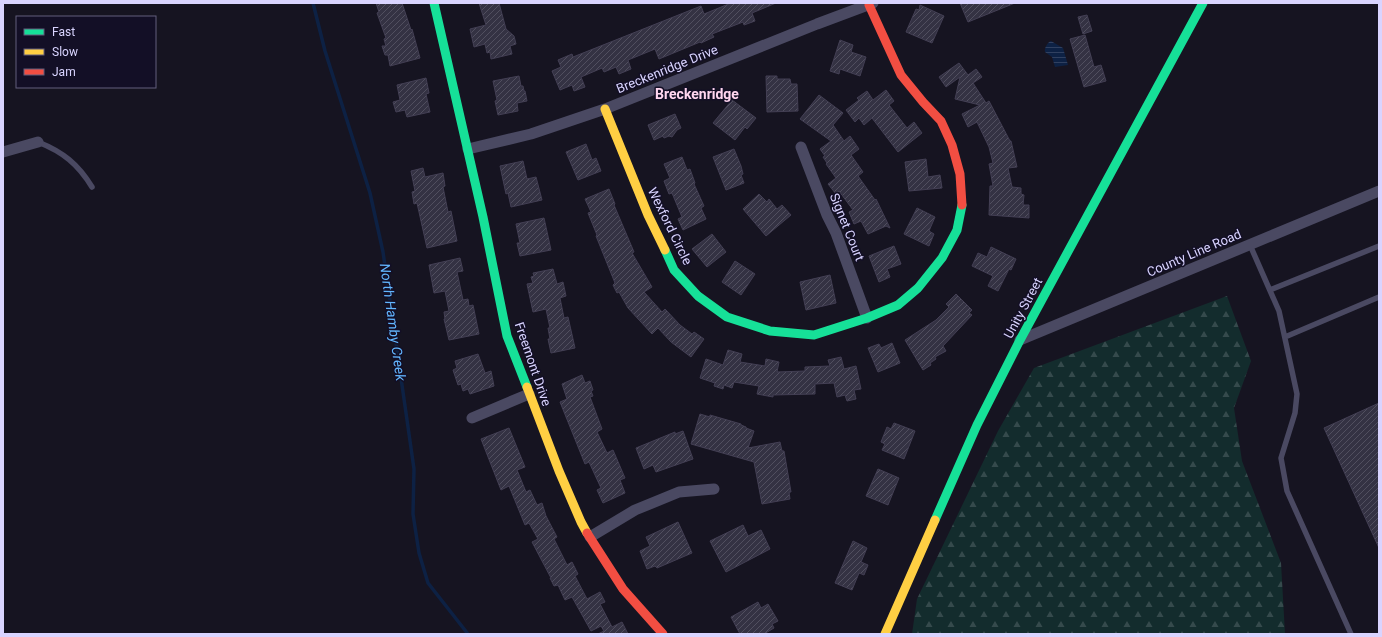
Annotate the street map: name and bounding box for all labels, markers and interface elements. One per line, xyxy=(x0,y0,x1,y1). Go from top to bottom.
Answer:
legend xyxy=(16,16,156,88)
text: Fast xyxy=(52,25,75,39)
street label: Breckenridge Drive xyxy=(614,42,720,96)
text: Slow xyxy=(52,45,78,59)
text: Jam xyxy=(52,65,76,79)
district label: Breckenridge xyxy=(655,86,739,102)
street label: Wexford Circle xyxy=(645,185,695,267)
street label: Signet Court xyxy=(827,191,867,263)
street label: County Line Road xyxy=(1145,226,1243,280)
water label: North Hamby Creek xyxy=(377,262,409,383)
street label: Unity Street xyxy=(1001,275,1045,341)
street label: Freemont Drive xyxy=(512,320,554,408)

